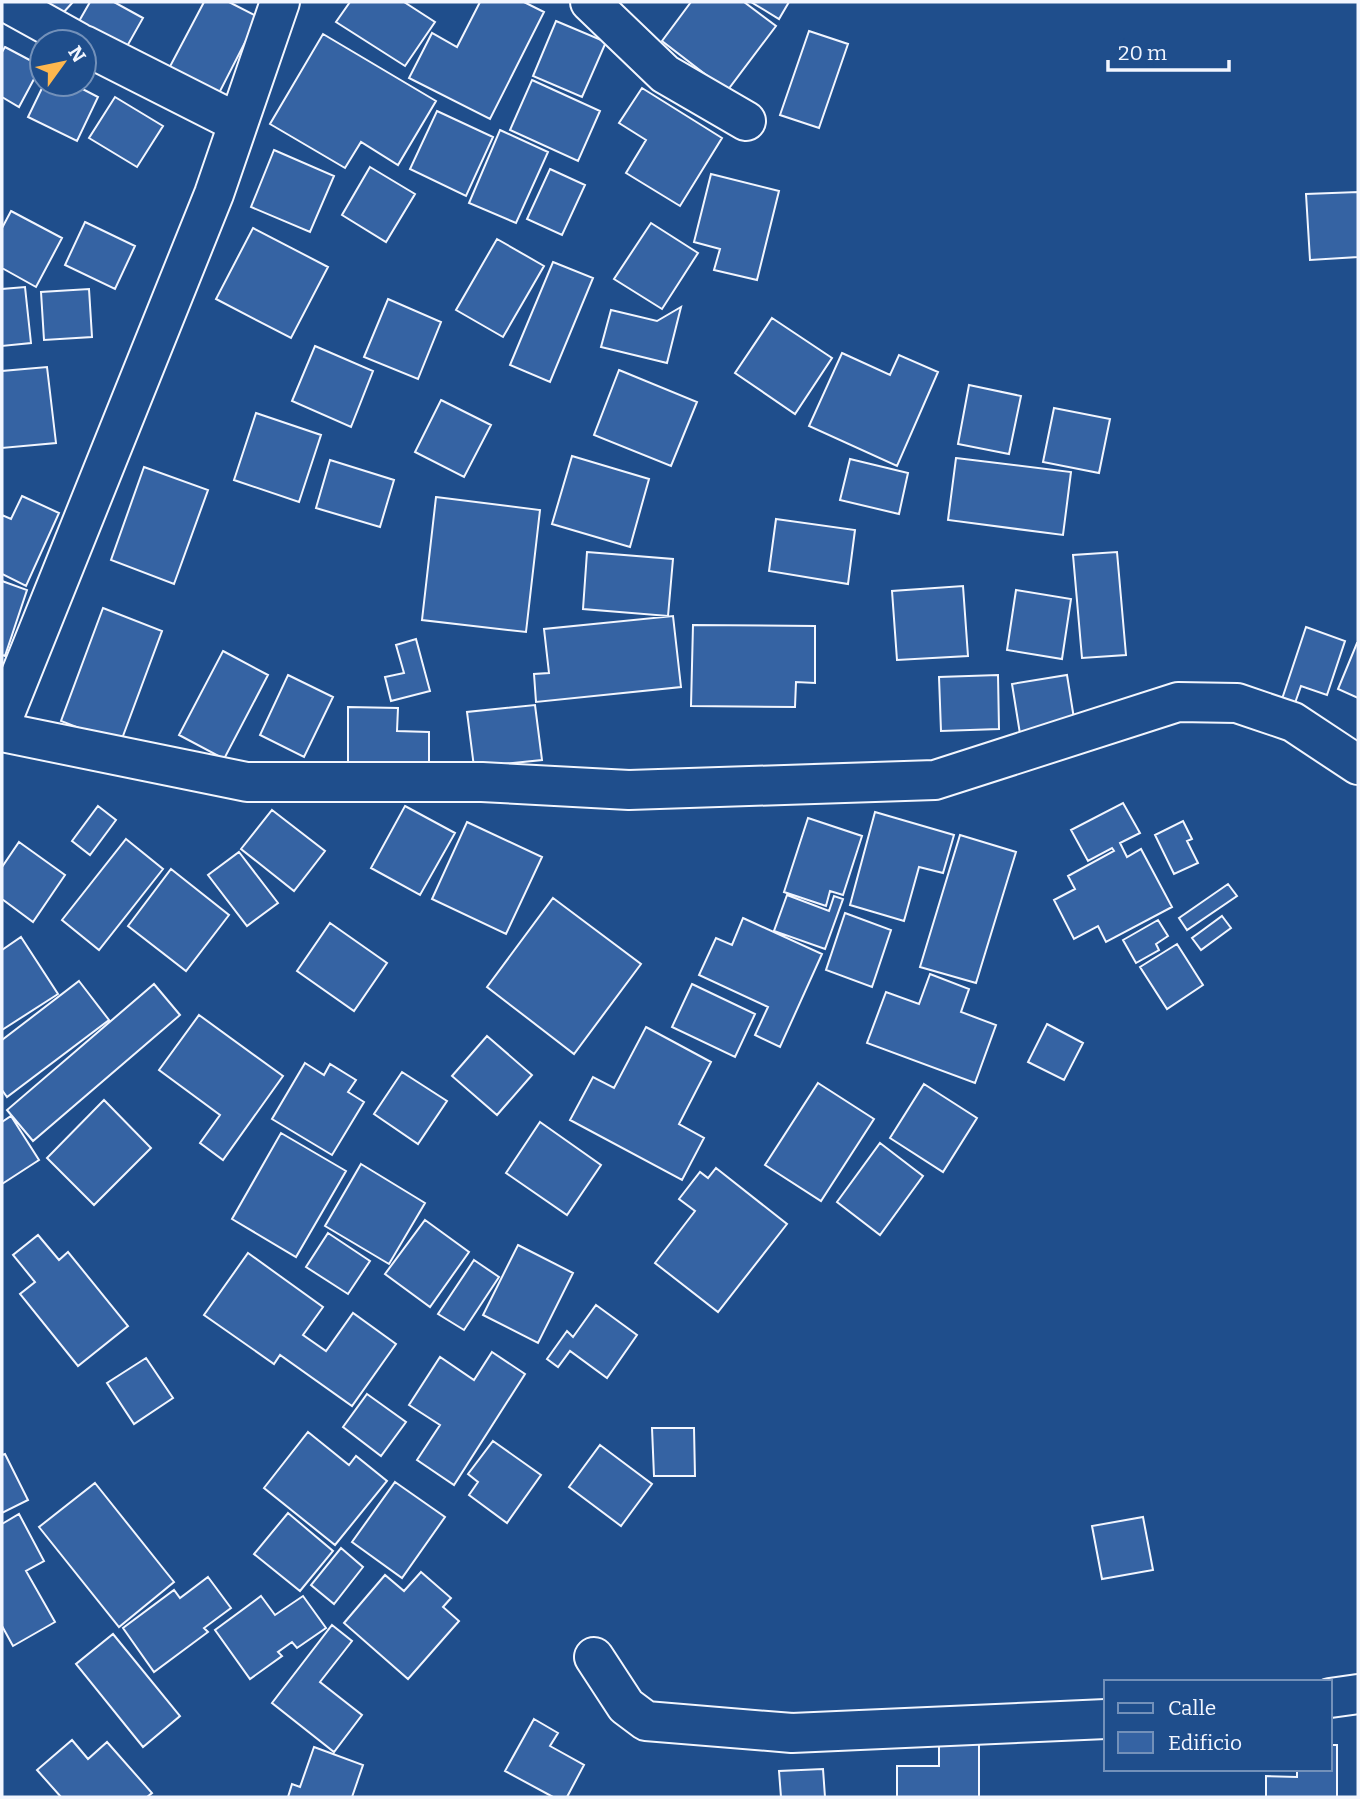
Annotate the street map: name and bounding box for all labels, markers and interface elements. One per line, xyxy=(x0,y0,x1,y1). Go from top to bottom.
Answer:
north arrow xyxy=(28,28,98,98)
scale bar xyxy=(1108,28,1229,72)
text: 20 m xyxy=(1118,40,1167,66)
text: N xyxy=(63,42,91,67)
legend xyxy=(1104,1680,1332,1771)
text: Calle xyxy=(1168,1695,1216,1721)
text: Edificio xyxy=(1168,1730,1242,1756)

